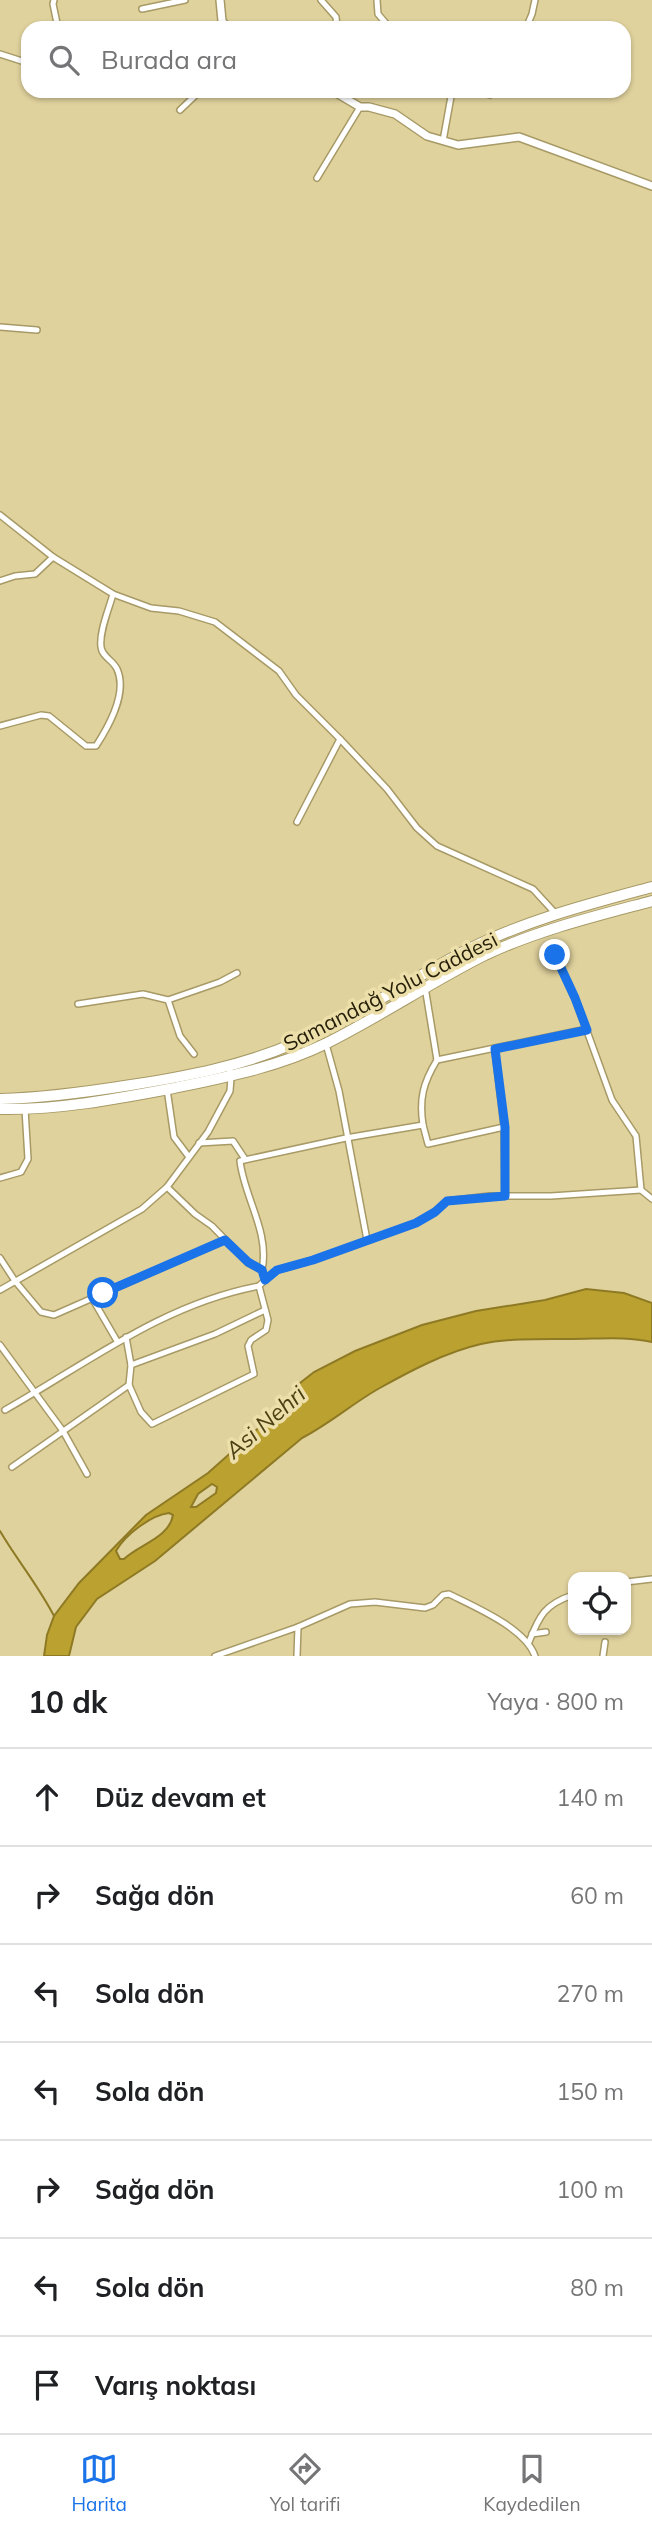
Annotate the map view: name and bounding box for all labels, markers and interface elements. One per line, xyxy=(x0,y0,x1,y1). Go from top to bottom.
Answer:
search box xyxy=(21,21,631,98)
icon: search xyxy=(45,41,83,79)
text: Burada ara xyxy=(101,43,237,76)
street label: Samandağ Yolu Caddesi xyxy=(279,926,501,1056)
route end xyxy=(539,939,570,970)
route start xyxy=(87,1277,118,1308)
water label: Asi Nehri xyxy=(218,1379,311,1465)
map controls xyxy=(568,1572,631,1635)
button: locate xyxy=(568,1572,631,1635)
text: 10 dk xyxy=(28,1683,107,1721)
text: Yaya · 800 m xyxy=(487,1687,624,1716)
icon: ahead xyxy=(28,1778,66,1816)
text: Düz devam et xyxy=(95,1781,266,1814)
text: 140 m xyxy=(556,1783,624,1812)
icon: right xyxy=(28,1876,66,1914)
text: Sağa dön xyxy=(95,1879,215,1912)
text: 60 m xyxy=(570,1881,624,1910)
icon: left xyxy=(28,1974,66,2012)
text: Sola dön xyxy=(95,1977,204,2010)
text: 270 m xyxy=(556,1979,624,2008)
icon: left xyxy=(28,2072,66,2110)
text: Sola dön xyxy=(95,2075,204,2108)
text: 150 m xyxy=(556,2077,624,2106)
icon: right xyxy=(28,2170,66,2208)
text: Sağa dön xyxy=(95,2173,215,2206)
text: 100 m xyxy=(556,2175,624,2204)
icon: left xyxy=(28,2268,66,2306)
text: Sola dön xyxy=(95,2271,204,2304)
text: 80 m xyxy=(570,2273,624,2302)
icon: arrive xyxy=(28,2366,66,2404)
text: Varış noktası xyxy=(95,2369,256,2402)
tab: Harita xyxy=(71,2450,127,2516)
tab: Yol tarifi xyxy=(270,2450,341,2516)
tab: Kaydedilen xyxy=(483,2450,581,2516)

